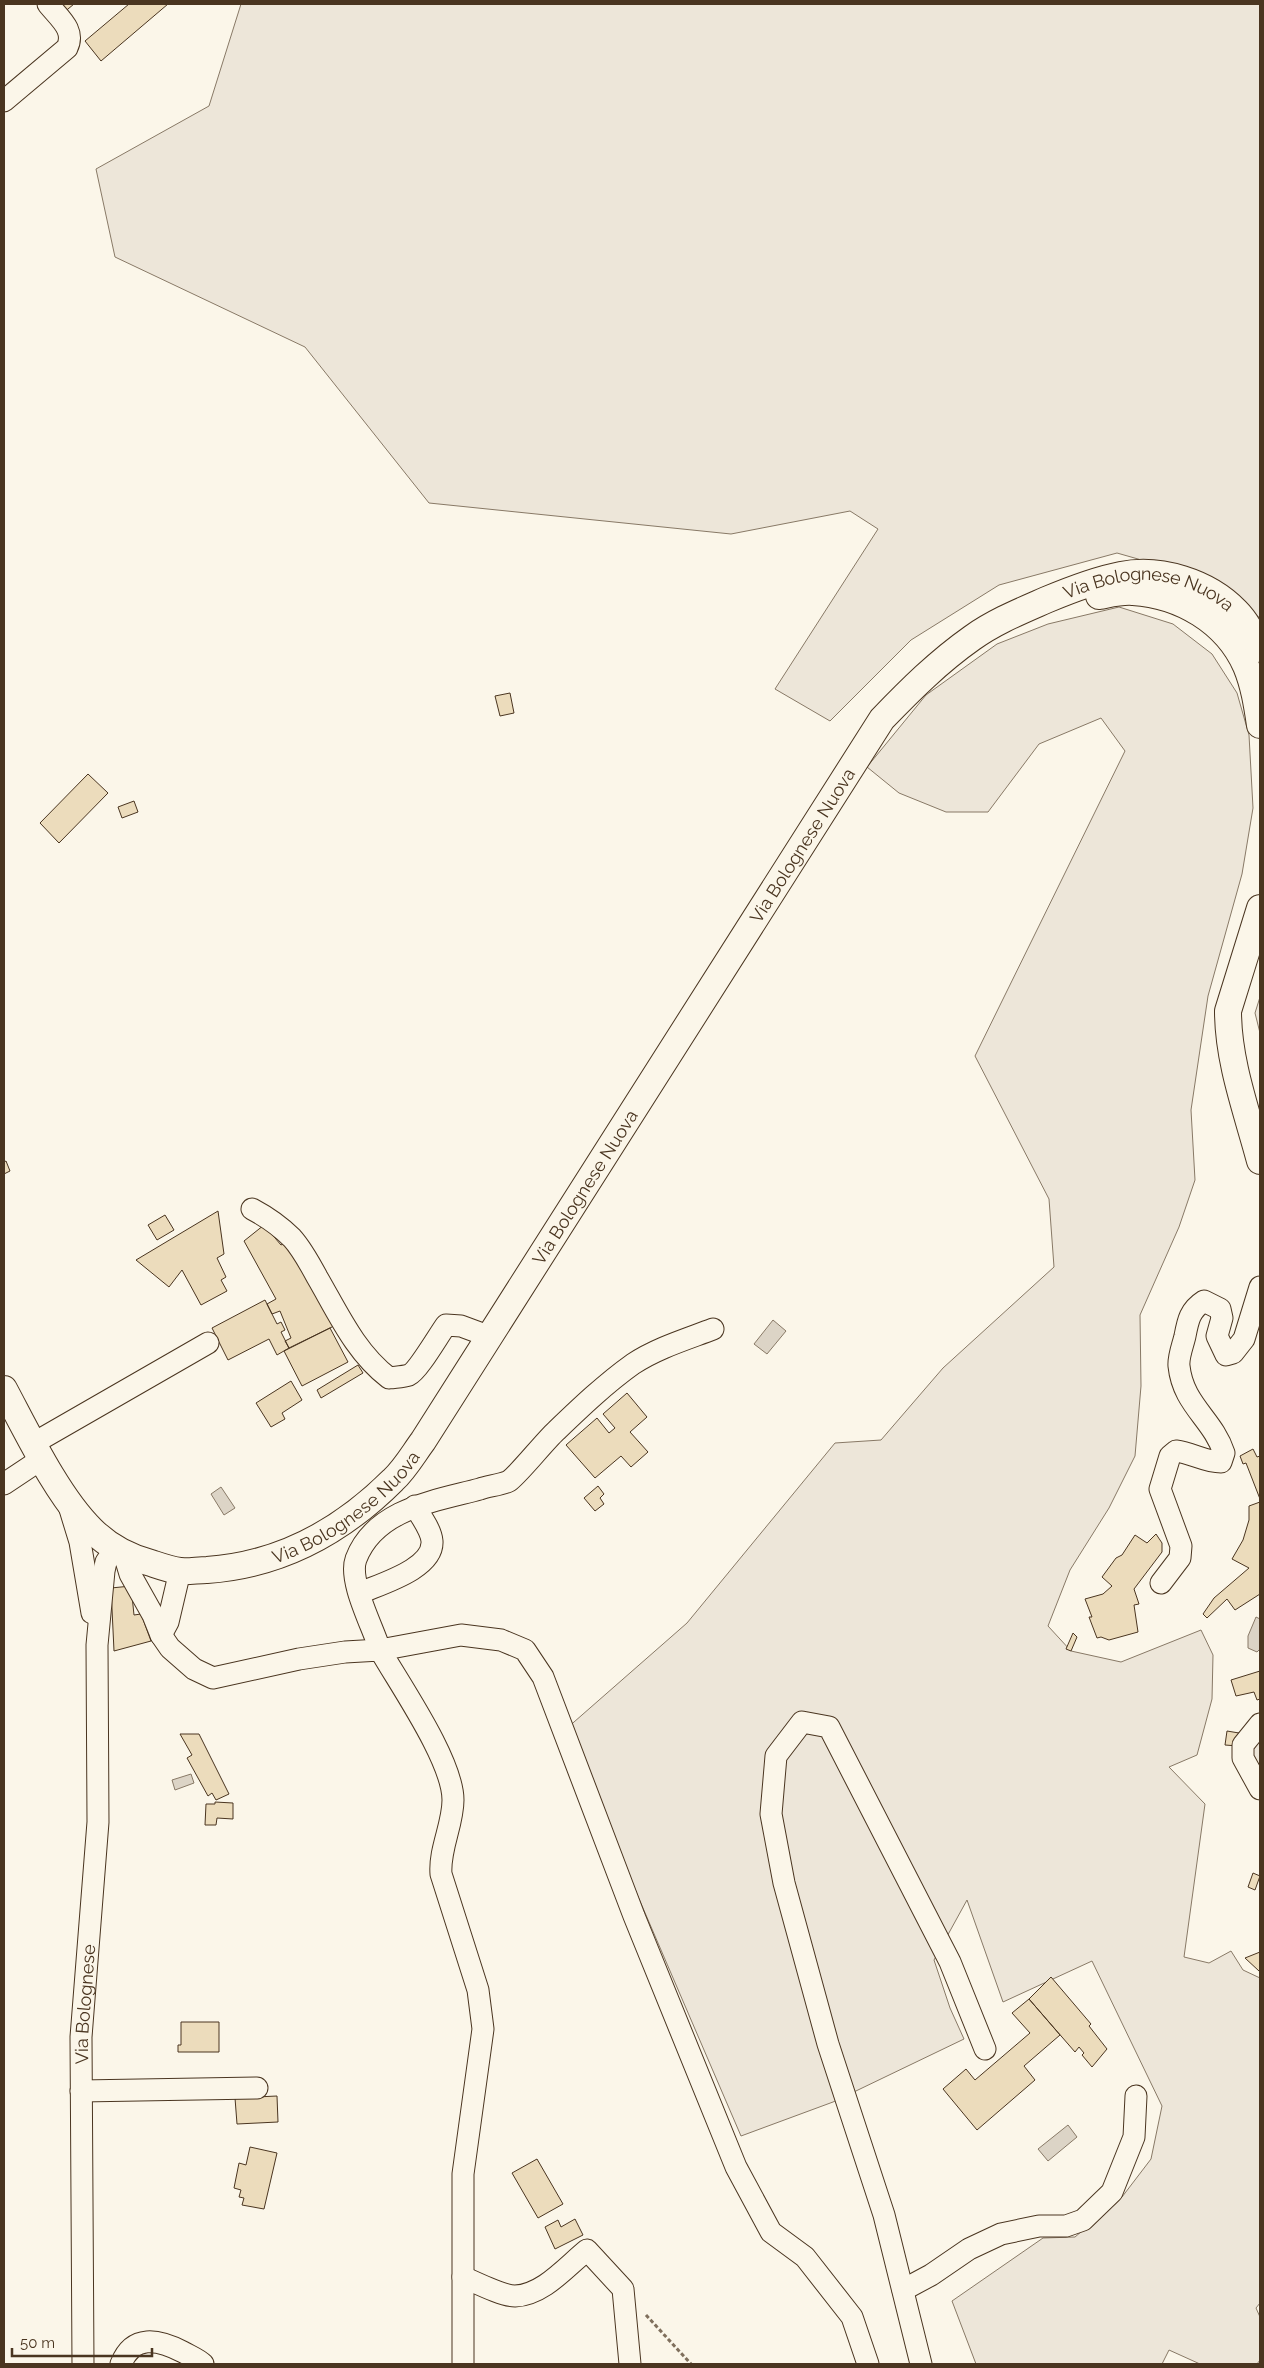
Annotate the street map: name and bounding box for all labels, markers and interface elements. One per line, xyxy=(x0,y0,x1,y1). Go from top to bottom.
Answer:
street label: Via Bolognese Nuova xyxy=(1060,562,1239,615)
street label: Via Bolognese Nuova xyxy=(745,764,859,926)
street label: Via Bolognese Nuova xyxy=(528,1106,641,1268)
street label: Via Bolognese Nuova xyxy=(269,1447,423,1567)
street label: Via Bolognese xyxy=(70,1943,99,2064)
scale bar xyxy=(12,2326,152,2358)
text: 50 m xyxy=(20,2334,55,2352)

